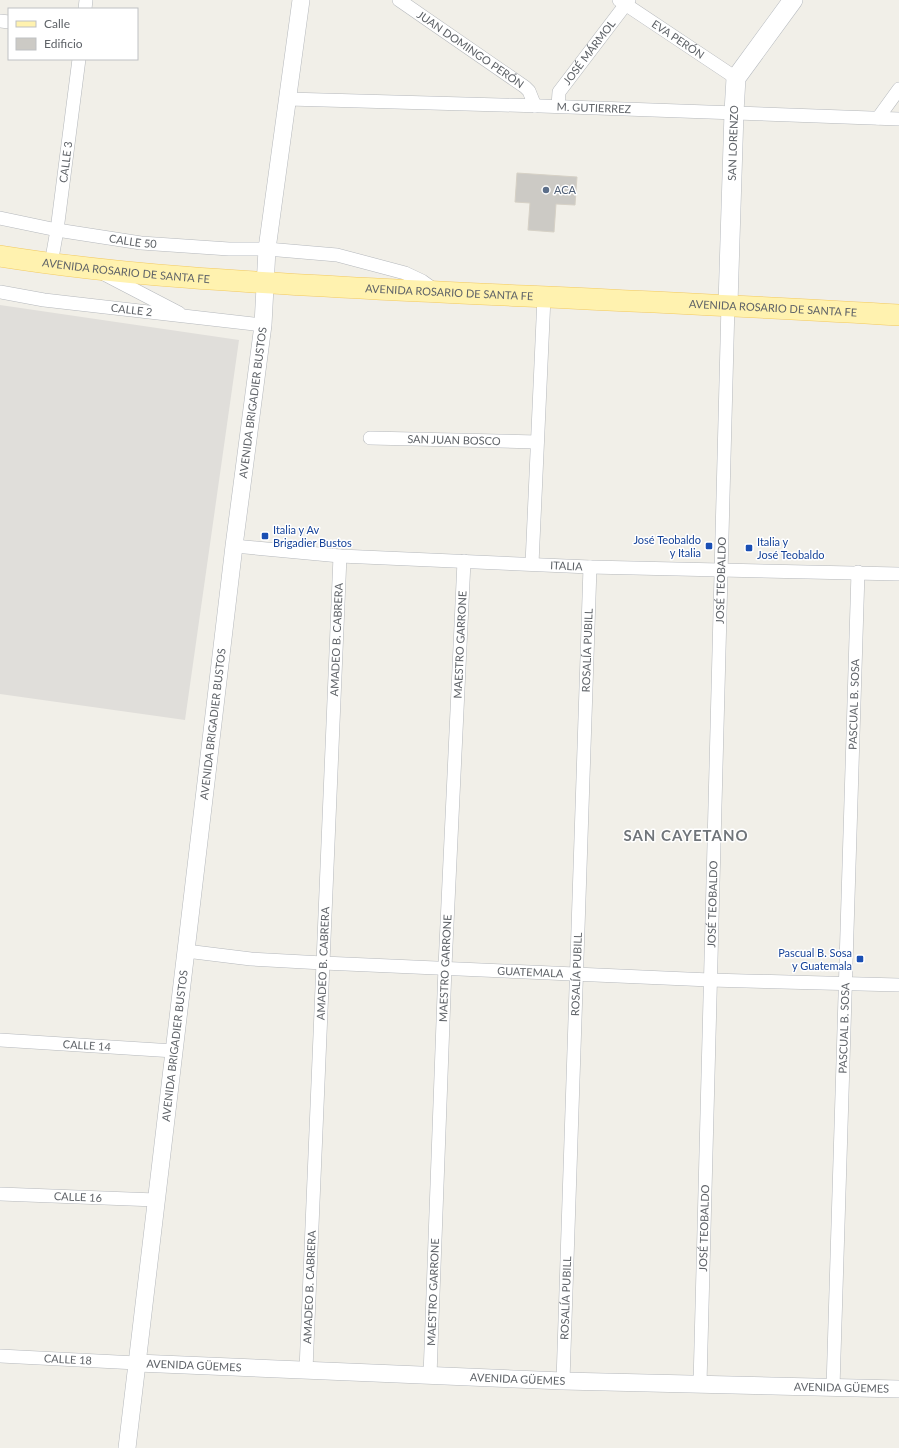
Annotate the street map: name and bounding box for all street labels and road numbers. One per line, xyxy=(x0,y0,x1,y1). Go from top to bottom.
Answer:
street label: JUAN DOMINGO PERÓN xyxy=(415,8,527,90)
street label: JOSÉ MÁRMOL xyxy=(560,17,618,87)
street label: EVA PERÓN xyxy=(650,17,707,61)
street label: M. GUTIERREZ xyxy=(556,100,632,115)
street label: SAN LORENZO xyxy=(725,105,740,181)
street label: CALLE 3 xyxy=(56,141,74,184)
street label: CALLE 50 xyxy=(108,231,158,250)
street label: AVENIDA ROSARIO DE SANTA FE xyxy=(42,255,210,285)
street label: AVENIDA ROSARIO DE SANTA FE xyxy=(365,281,534,302)
street label: AVENIDA ROSARIO DE SANTA FE xyxy=(689,297,857,319)
street label: CALLE 2 xyxy=(110,301,153,318)
street label: AVENIDA BRIGADIER BUSTOS xyxy=(236,326,269,479)
street label: SAN JUAN BOSCO xyxy=(407,432,501,447)
street label: JOSÉ TEOBALDO xyxy=(713,536,728,624)
street label: ITALIA xyxy=(550,558,583,573)
street label: AMADEO B. CABRERA xyxy=(327,582,345,697)
street label: MAESTRO GARRONE xyxy=(451,591,469,699)
street label: ROSALÍA PUBILL xyxy=(579,608,595,692)
street label: AVENIDA BRIGADIER BUSTOS xyxy=(197,648,228,801)
street label: PASCUAL B. SOSA xyxy=(846,658,861,750)
street label: JOSÉ TEOBALDO xyxy=(704,860,720,948)
street label: AMADEO B. CABRERA xyxy=(314,906,331,1020)
street label: MAESTRO GARRONE xyxy=(436,914,453,1022)
street label: ROSALÍA PUBILL xyxy=(568,932,584,1016)
street label: GUATEMALA xyxy=(497,964,564,980)
street label: AVENIDA BRIGADIER BUSTOS xyxy=(159,969,190,1122)
street label: PASCUAL B. SOSA xyxy=(836,982,851,1074)
street label: CALLE 14 xyxy=(62,1037,112,1053)
street label: JOSÉ TEOBALDO xyxy=(696,1184,711,1272)
street label: CALLE 16 xyxy=(54,1189,102,1204)
street label: AMADEO B. CABRERA xyxy=(300,1230,318,1344)
street label: MAESTRO GARRONE xyxy=(424,1238,441,1346)
street label: ROSALÍA PUBILL xyxy=(557,1256,573,1340)
street label: CALLE 18 xyxy=(44,1351,92,1367)
street label: AVENIDA GÜEMES xyxy=(146,1356,242,1373)
street label: AVENIDA GÜEMES xyxy=(470,1370,566,1387)
street label: AVENIDA GÜEMES xyxy=(794,1379,889,1395)

